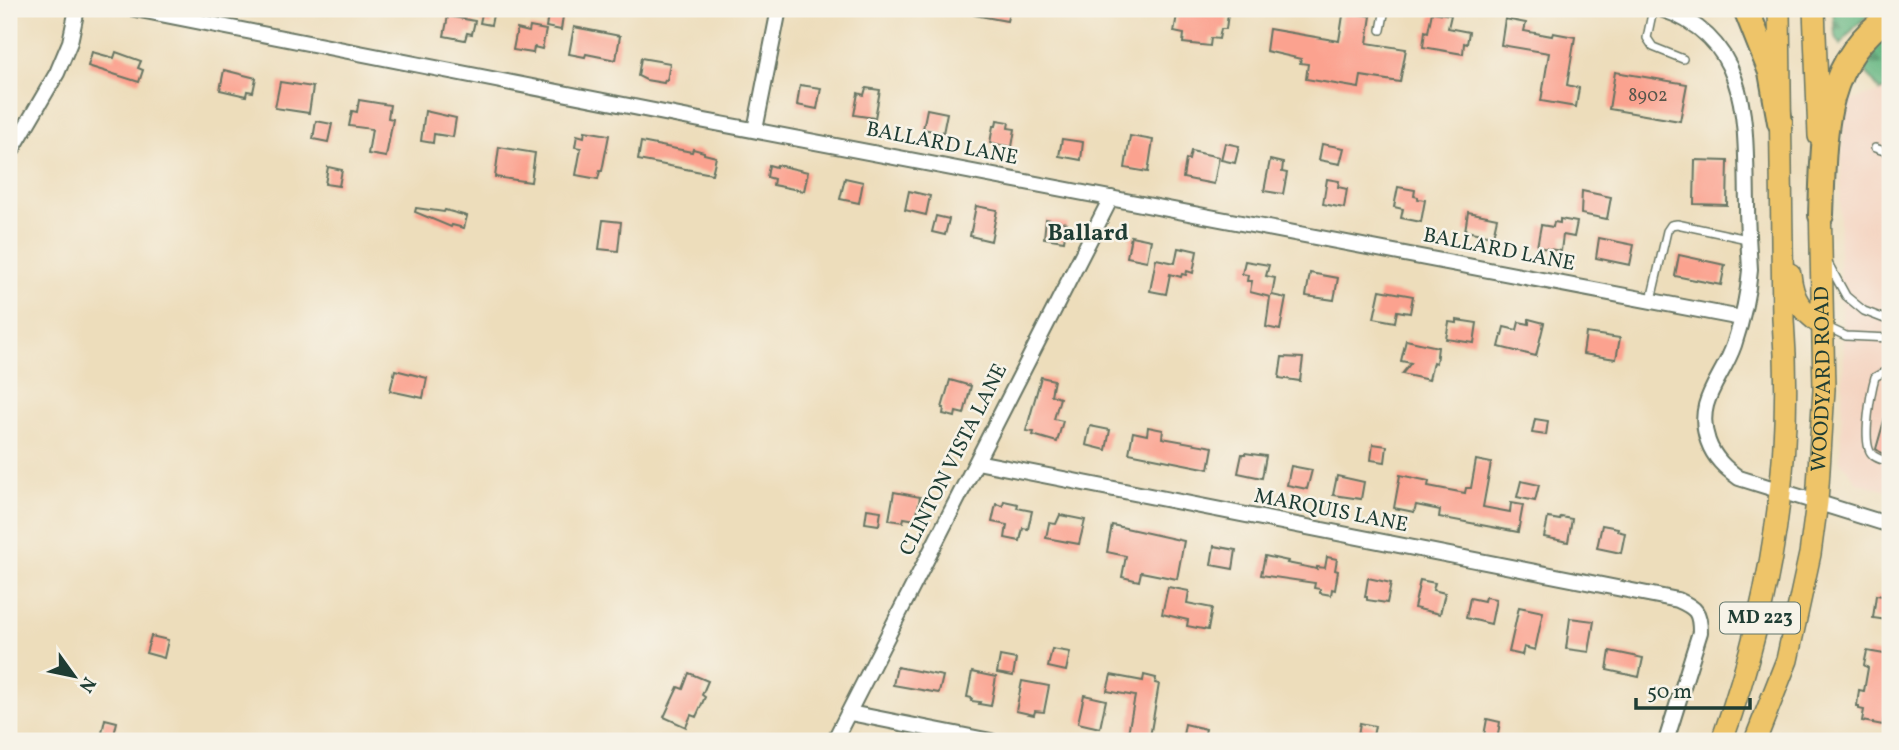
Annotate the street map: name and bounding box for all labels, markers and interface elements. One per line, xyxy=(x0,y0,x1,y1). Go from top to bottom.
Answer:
house number: 8902 xyxy=(1628,84,1668,109)
street label: BALLARD LANE xyxy=(864,115,1020,173)
district label: Ballard xyxy=(1047,218,1129,250)
street label: BALLARD LANE xyxy=(1421,221,1577,279)
street label: WOODYARD ROAD xyxy=(1804,286,1839,473)
street label: CLINTON VISTA LANE xyxy=(893,359,1015,561)
street label: MARQUIS LANE xyxy=(1252,482,1410,540)
road number: MD 223 xyxy=(1720,603,1800,634)
north arrow xyxy=(38,642,108,712)
scale bar xyxy=(1636,666,1750,710)
text: N xyxy=(72,671,101,697)
text: 50 m xyxy=(1647,678,1692,707)

